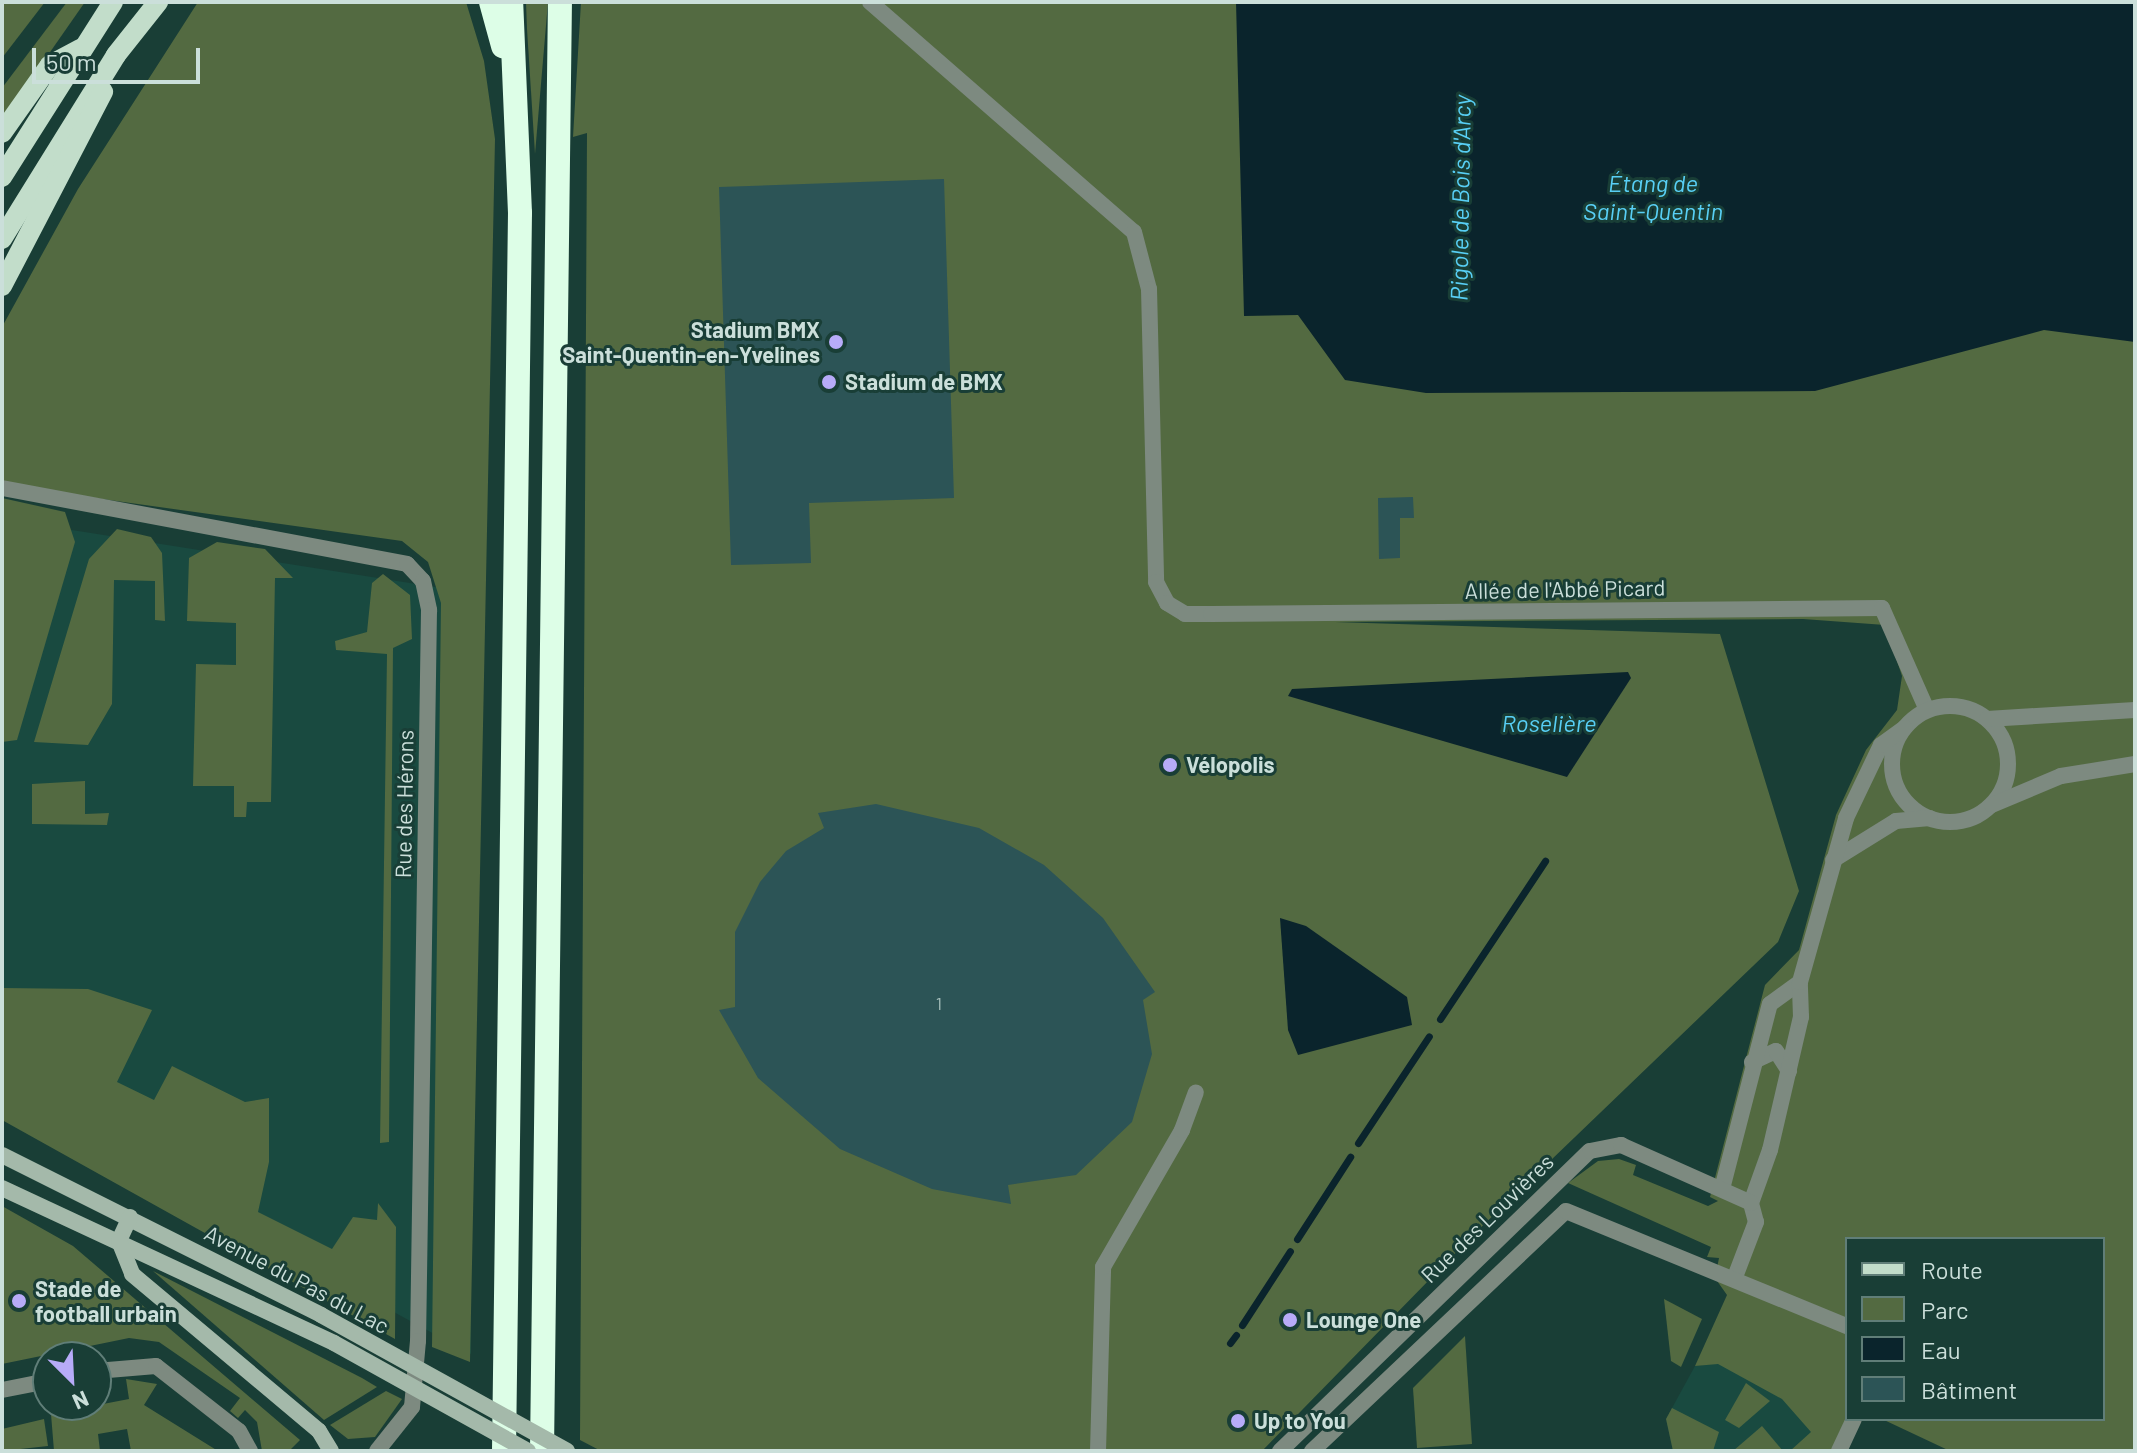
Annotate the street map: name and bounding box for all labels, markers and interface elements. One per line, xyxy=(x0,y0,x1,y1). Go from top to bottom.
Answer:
scale bar xyxy=(36,32,204,82)
text: 50 m xyxy=(46,47,97,76)
water label: Rigole de Bois d'Arcy xyxy=(1444,95,1476,301)
water label: Étang de Saint-Quentin xyxy=(1583,169,1723,225)
place label: Stadium BMX Saint-Quentin-en-Yvelines xyxy=(562,316,820,368)
marker: Stadium BMX Saint-Quentin-en-Yvelines xyxy=(827,333,845,351)
place label: Stadium de BMX xyxy=(845,369,1003,395)
marker: Stadium de BMX xyxy=(820,373,838,391)
street label: Allée de l'Abbé Picard xyxy=(1464,574,1666,604)
water label: Roselière xyxy=(1502,709,1596,737)
street label: Rue des Hérons xyxy=(390,730,418,878)
place label: Vélopolis xyxy=(1186,752,1275,778)
marker: Vélopolis xyxy=(1161,756,1179,774)
house number: 1 xyxy=(936,992,942,1014)
street label: Rue des Louvières xyxy=(1415,1148,1559,1288)
street label: Avenue du Pas du Lac xyxy=(200,1219,394,1339)
legend xyxy=(1845,1237,2105,1421)
text: Route xyxy=(1921,1255,1983,1284)
place label: Stade de football urbain xyxy=(35,1275,177,1326)
marker: Stade de football urbain xyxy=(10,1292,28,1310)
text: Parc xyxy=(1921,1295,1969,1324)
place label: Lounge One xyxy=(1306,1307,1421,1333)
marker: Lounge One xyxy=(1281,1311,1299,1329)
text: Eau xyxy=(1921,1335,1961,1364)
north arrow xyxy=(32,1341,112,1421)
text: Bâtiment xyxy=(1921,1375,2017,1404)
text: N xyxy=(69,1386,93,1416)
place label: Up to You xyxy=(1254,1408,1346,1434)
marker: Up to You xyxy=(1229,1412,1247,1430)

